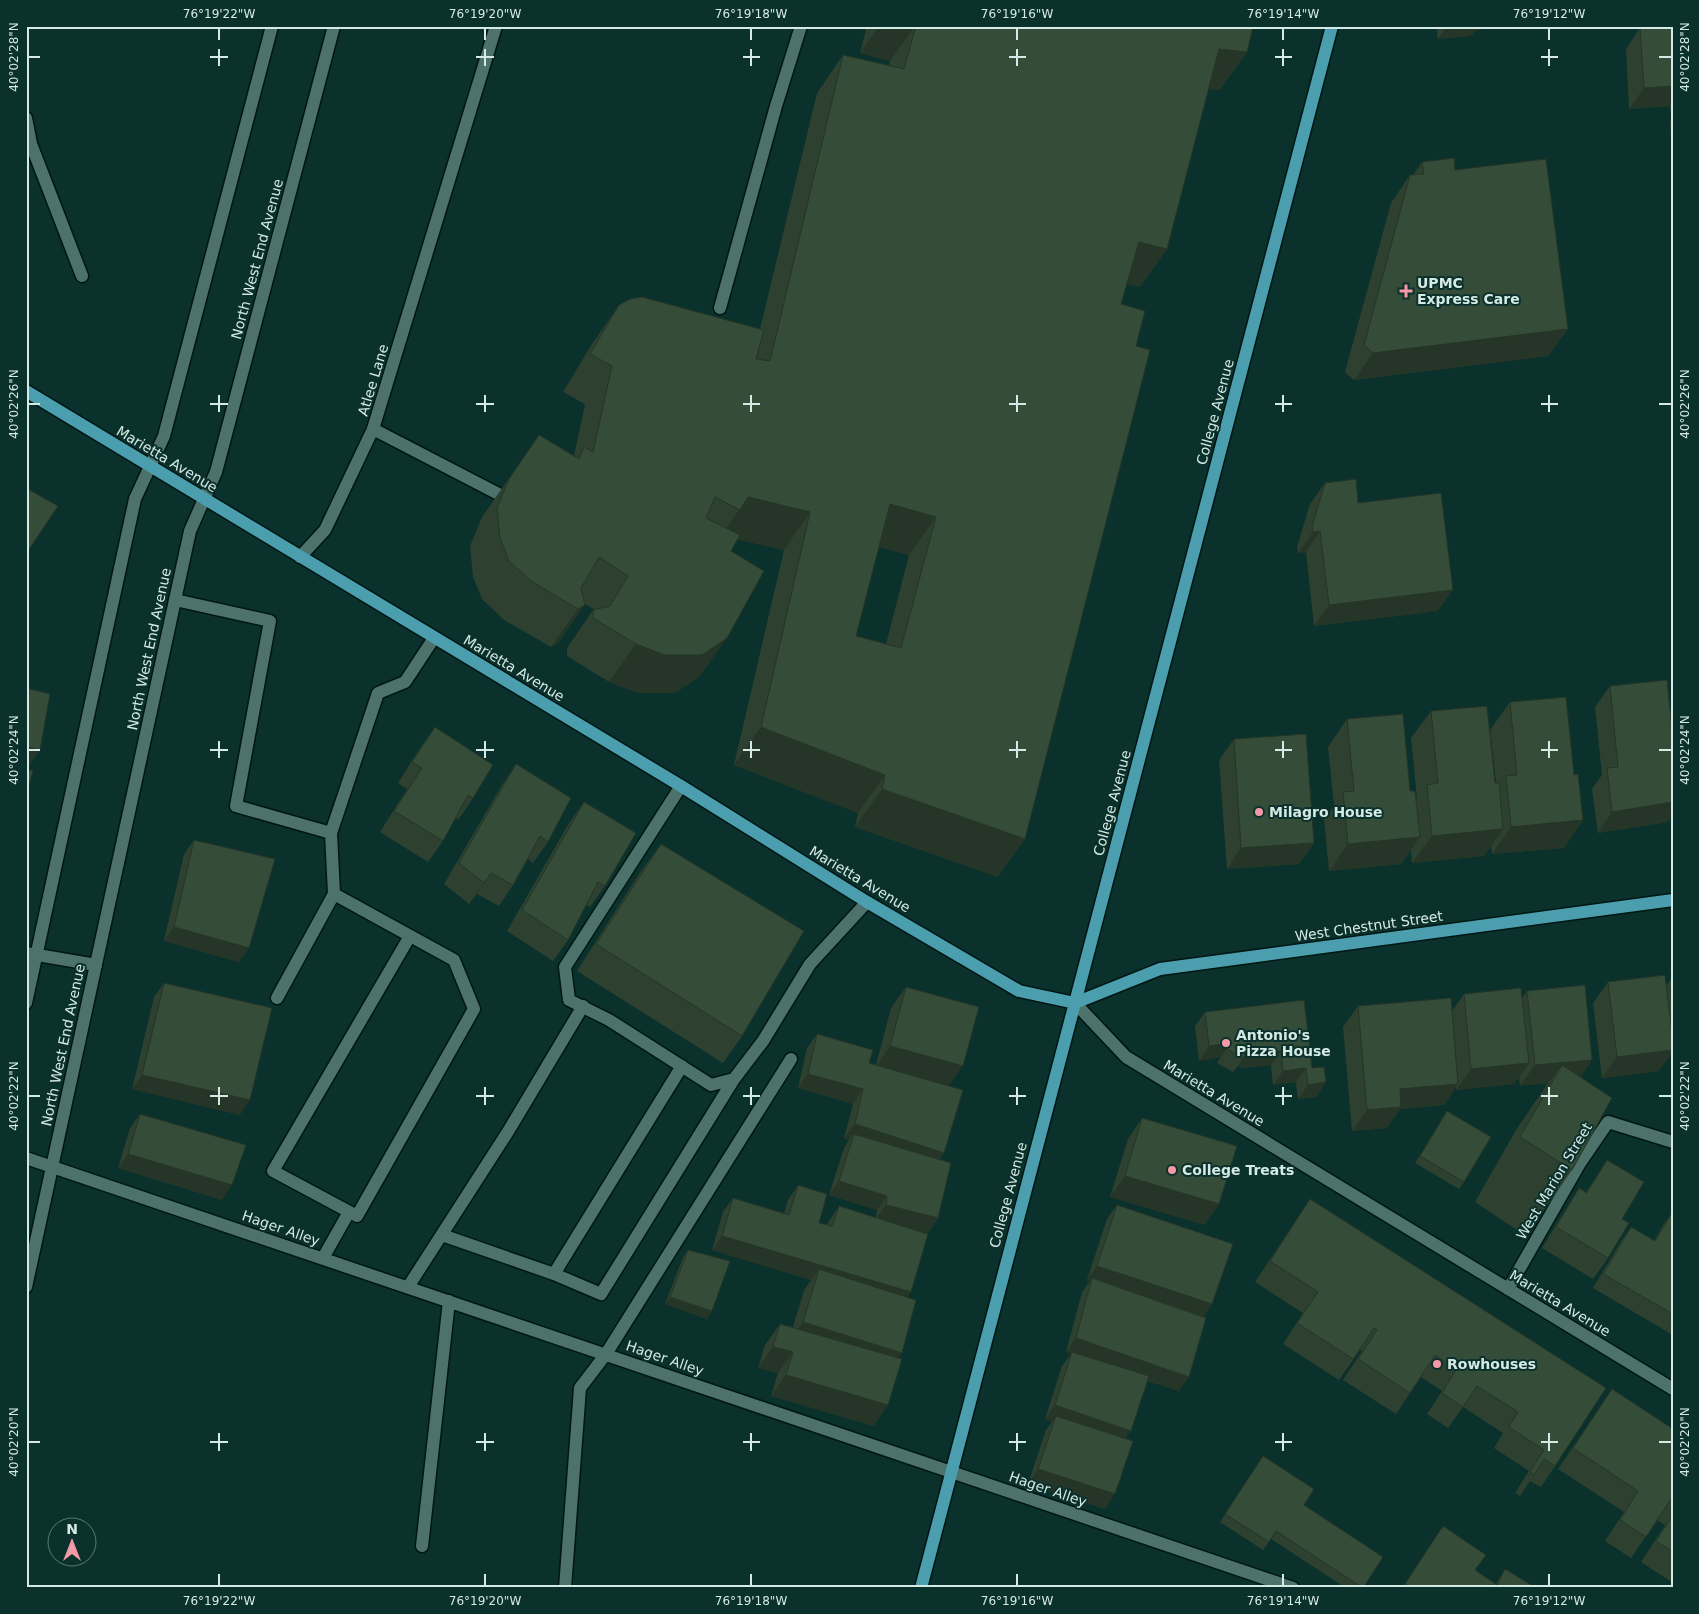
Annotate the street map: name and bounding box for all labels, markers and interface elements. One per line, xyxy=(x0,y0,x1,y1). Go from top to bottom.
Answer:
text: 76°19'22"W xyxy=(183,7,255,21)
text: 76°19'20"W xyxy=(449,7,521,21)
text: 76°19'18"W xyxy=(715,7,787,21)
text: 76°19'16"W xyxy=(981,7,1053,21)
text: 76°19'14"W xyxy=(1247,7,1319,21)
text: 76°19'12"W xyxy=(1513,7,1585,21)
text: 40°02'28"N xyxy=(7,22,21,92)
text: 40°02'28"N xyxy=(1678,22,1692,92)
street label: North West End Avenue xyxy=(228,177,286,341)
place label: UPMC Express Care xyxy=(1417,275,1520,307)
marker: UPMC Express Care xyxy=(1399,284,1413,298)
street label: Atlee Lane xyxy=(354,342,392,418)
street label: College Avenue xyxy=(1193,357,1237,467)
text: 40°02'26"N xyxy=(7,369,21,439)
text: 40°02'26"N xyxy=(1678,369,1692,439)
street label: Marietta Avenue xyxy=(114,423,220,495)
street label: North West End Avenue xyxy=(124,566,174,732)
street label: Marietta Avenue xyxy=(461,632,567,704)
text: 40°02'24"N xyxy=(7,715,21,785)
text: 40°02'24"N xyxy=(1678,715,1692,785)
street label: College Avenue xyxy=(1090,748,1134,858)
place label: Milagro House xyxy=(1269,804,1383,820)
marker: Milagro House xyxy=(1253,806,1265,818)
street label: Marietta Avenue xyxy=(807,843,913,915)
street label: West Chestnut Street xyxy=(1294,908,1444,944)
street label: North West End Avenue xyxy=(38,962,88,1128)
place label: Antonio's Pizza House xyxy=(1236,1027,1331,1059)
marker: Antonio's Pizza House xyxy=(1220,1037,1232,1049)
street label: Marietta Avenue xyxy=(1161,1057,1267,1129)
text: 40°02'22"N xyxy=(7,1061,21,1131)
text: 40°02'22"N xyxy=(1678,1061,1692,1131)
street label: West Marion Street xyxy=(1513,1119,1596,1242)
street label: College Avenue xyxy=(986,1140,1030,1250)
place label: College Treats xyxy=(1182,1162,1294,1178)
marker: College Treats xyxy=(1166,1164,1178,1176)
street label: Hager Alley xyxy=(240,1207,322,1249)
street label: Marietta Avenue xyxy=(1507,1267,1613,1339)
street label: Hager Alley xyxy=(624,1337,706,1379)
place label: Rowhouses xyxy=(1447,1356,1536,1372)
marker: Rowhouses xyxy=(1431,1358,1443,1370)
text: 40°02'20"N xyxy=(7,1407,21,1477)
text: 40°02'20"N xyxy=(1678,1407,1692,1477)
street label: Hager Alley xyxy=(1007,1468,1089,1510)
north arrow xyxy=(48,1516,98,1566)
text: N xyxy=(66,1521,78,1537)
text: 76°19'22"W xyxy=(183,1594,255,1608)
text: 76°19'20"W xyxy=(449,1594,521,1608)
text: 76°19'18"W xyxy=(715,1594,787,1608)
text: 76°19'16"W xyxy=(981,1594,1053,1608)
text: 76°19'14"W xyxy=(1247,1594,1319,1608)
text: 76°19'12"W xyxy=(1513,1594,1585,1608)

